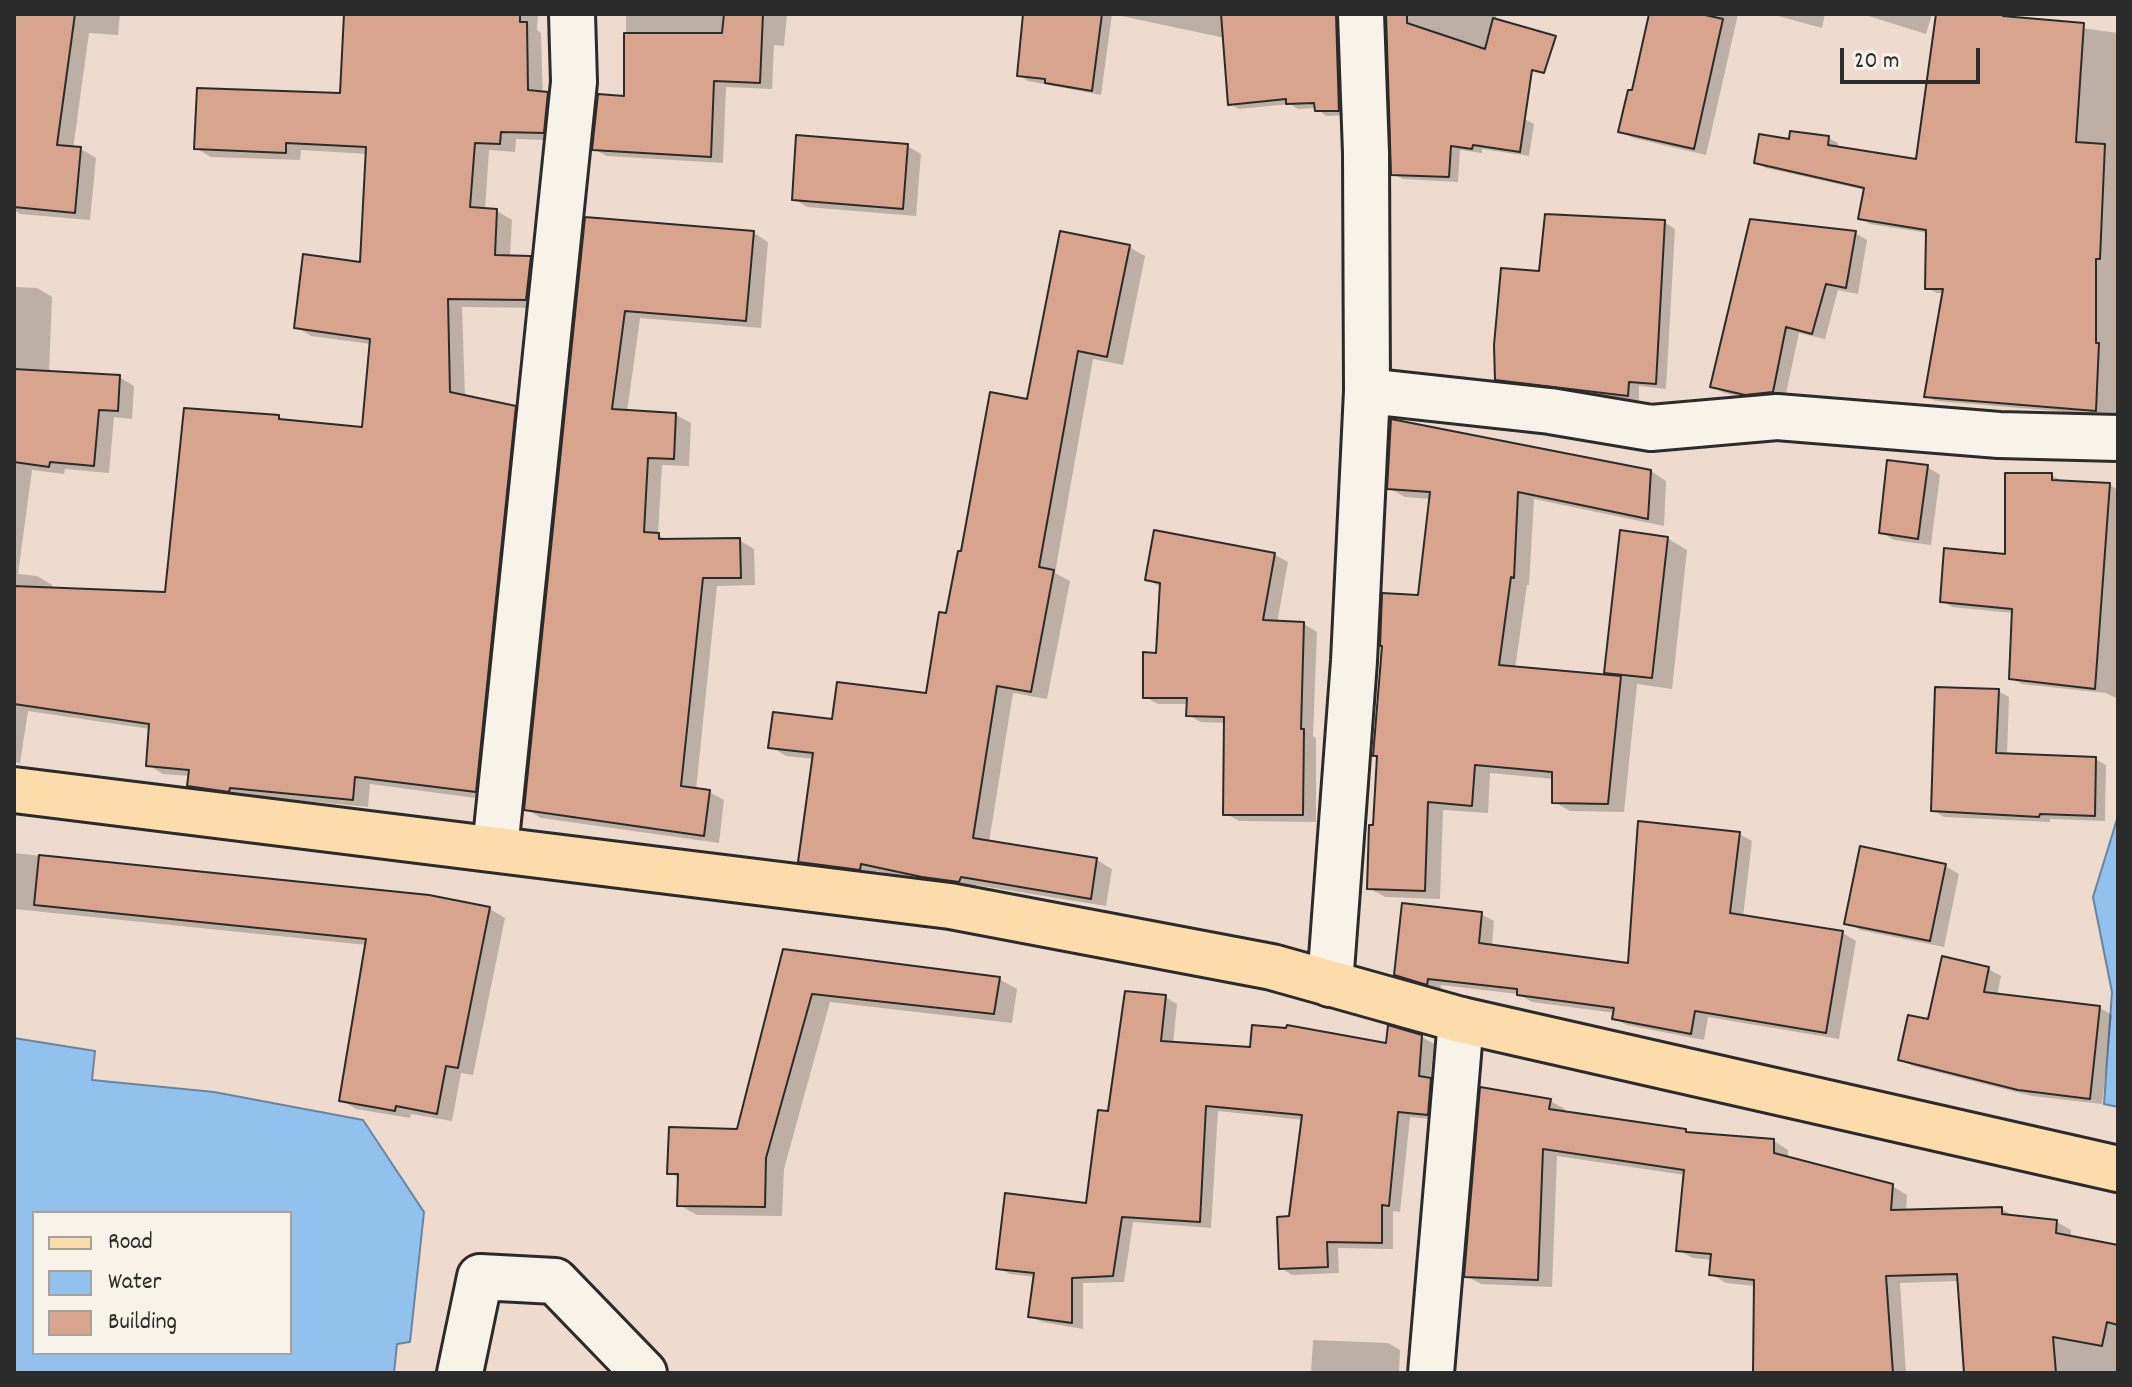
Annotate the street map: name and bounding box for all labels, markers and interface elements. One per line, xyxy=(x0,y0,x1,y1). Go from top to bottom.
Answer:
scale bar xyxy=(1844,32,1984,82)
text: 20 m xyxy=(1854,45,1900,79)
legend xyxy=(32,1211,292,1355)
text: Road xyxy=(108,1226,153,1260)
text: Water xyxy=(108,1266,161,1300)
text: Building xyxy=(108,1306,177,1340)

